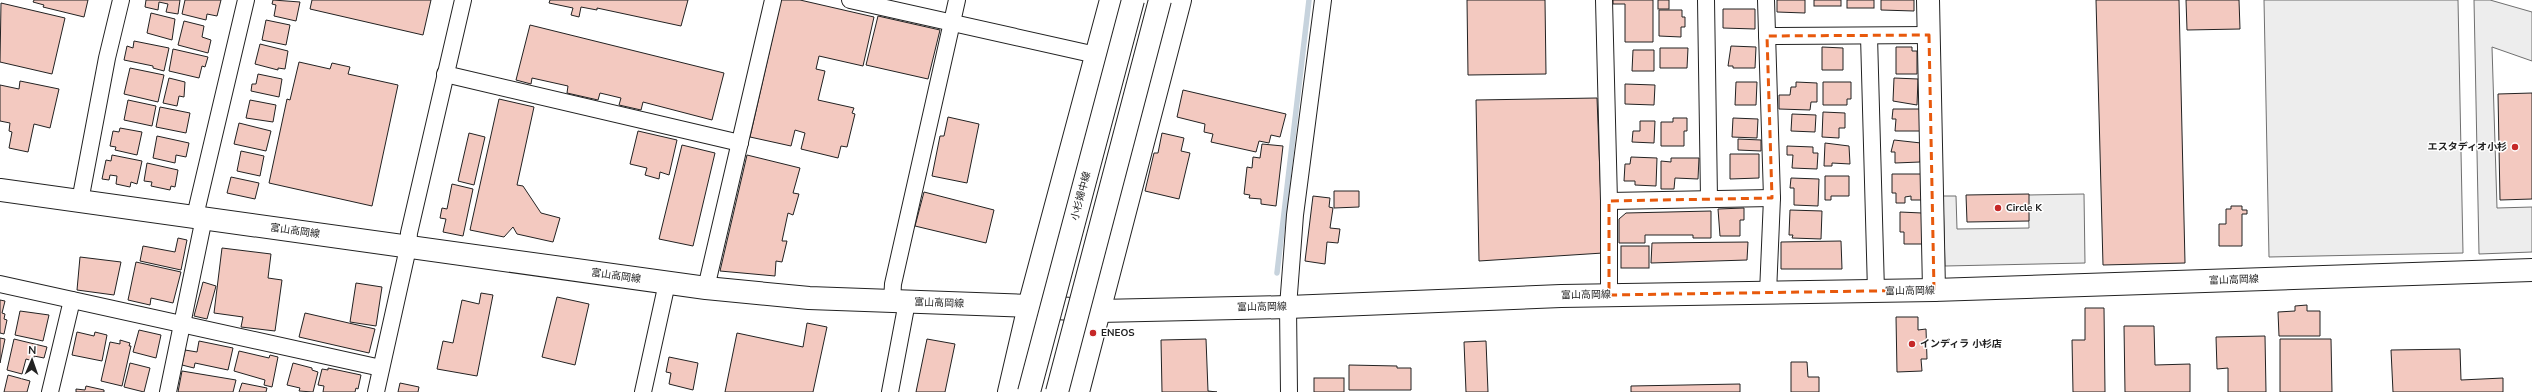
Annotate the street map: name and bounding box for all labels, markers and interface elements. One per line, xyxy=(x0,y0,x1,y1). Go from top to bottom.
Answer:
place label: エスタディオ小杉 xyxy=(2428,140,2507,154)
marker: エスタディオ小杉 xyxy=(2510,142,2520,152)
street label: 小杉婦中線 xyxy=(1068,170,1094,222)
place label: Circle K xyxy=(2006,201,2042,215)
marker: Circle K xyxy=(1993,203,2003,213)
street label: 富山高岡線 xyxy=(269,221,321,241)
street label: 富山高岡線 xyxy=(590,266,642,286)
street label: 富山高岡線 xyxy=(2209,272,2259,288)
street label: 富山高岡線 xyxy=(1885,284,1935,298)
street label: 富山高岡線 xyxy=(1561,288,1611,302)
street label: 富山高岡線 xyxy=(914,295,964,311)
street label: 富山高岡線 xyxy=(1237,300,1287,314)
place label: ENEOS xyxy=(1101,326,1135,340)
marker: ENEOS xyxy=(1088,328,1098,338)
place label: インディラ 小杉店 xyxy=(1920,337,2002,351)
marker: インディラ 小杉店 xyxy=(1907,339,1917,349)
north arrow xyxy=(12,340,52,380)
text: N xyxy=(28,343,37,358)

